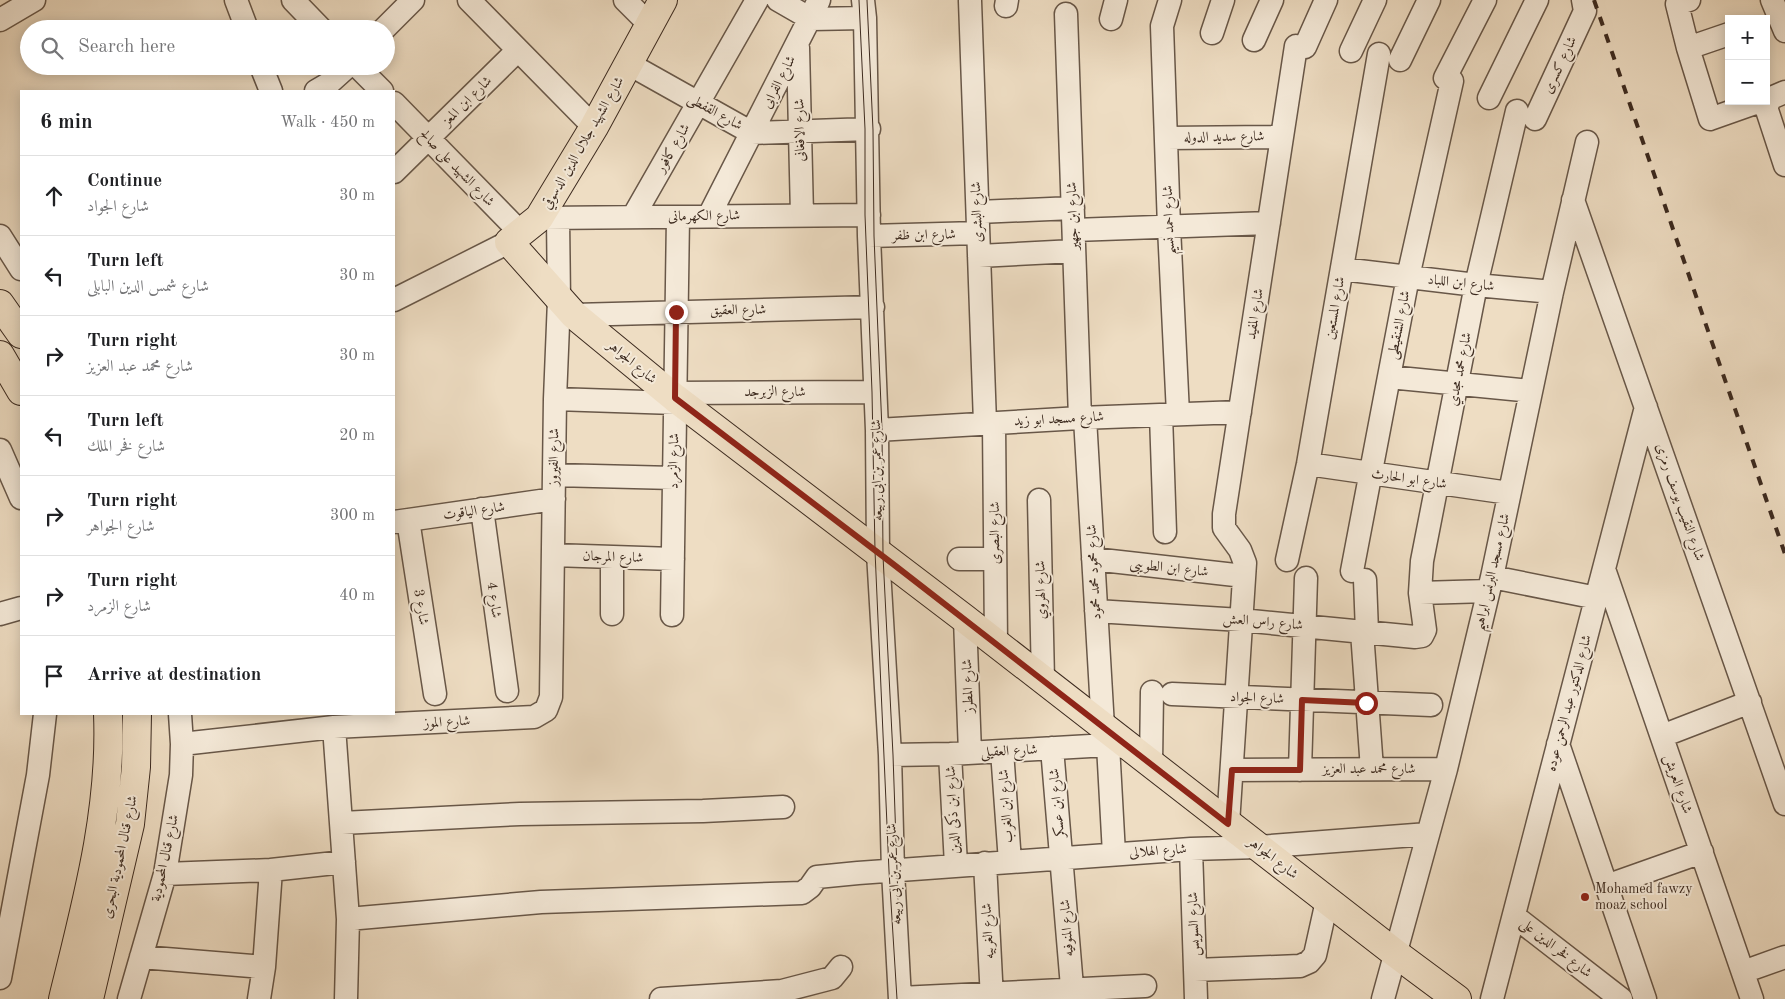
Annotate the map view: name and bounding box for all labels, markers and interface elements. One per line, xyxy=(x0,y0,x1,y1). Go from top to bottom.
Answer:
map controls xyxy=(1725,15,1770,105)
button: + xyxy=(1725,15,1770,60)
search box xyxy=(20,20,395,75)
icon: search xyxy=(38,34,66,62)
street label: شارع كسرى xyxy=(1541,34,1583,97)
text: Search here xyxy=(78,38,175,57)
street label: شارع الفرابى xyxy=(760,53,802,112)
button: − xyxy=(1725,60,1770,105)
street label: شارع ابن المعز xyxy=(438,74,497,133)
street label: شارع الشهيد جلال الدين الدسوقي xyxy=(539,74,630,214)
street label: شارع القفطى xyxy=(683,91,745,136)
street label: شارع الافغانى xyxy=(792,98,812,162)
text: 6 min xyxy=(40,112,93,133)
text: Walk · 450 m xyxy=(280,115,375,131)
street label: شارع كافور xyxy=(652,121,696,178)
street label: شارع الشهيد على صالح xyxy=(413,127,497,213)
street label: شارع سديد الدوله xyxy=(1183,129,1265,149)
text: Continue xyxy=(87,172,162,191)
street label: شارع البشرى xyxy=(969,181,989,243)
icon: ahead xyxy=(40,182,68,210)
street label: شارع ابن جهير xyxy=(1065,182,1085,252)
street label: شارع احمد نسيم xyxy=(1161,185,1183,255)
text: 30 m xyxy=(339,188,375,204)
text: شارع الجواد xyxy=(87,199,149,215)
street label: شارع الكهرمانى xyxy=(668,208,740,228)
street label: شارع ابن ظفر xyxy=(890,227,956,247)
text: Turn left xyxy=(87,252,164,271)
icon: left xyxy=(40,262,68,290)
text: 30 m xyxy=(339,268,375,284)
street label: شارع ابن اللباد xyxy=(1427,273,1495,297)
street label: شارع المستعين xyxy=(1323,276,1351,341)
text: شارع شمس الدين البابلى xyxy=(87,279,209,295)
street label: شارع المفيد xyxy=(1244,287,1270,341)
street label: شارع الشنقيطى xyxy=(1385,289,1416,361)
route end xyxy=(665,301,688,324)
street label: شارع العقيق xyxy=(710,303,766,321)
street label: شارع محمد مجدي xyxy=(1446,331,1478,408)
text: Turn right xyxy=(87,332,177,351)
street label: شارع الجواهر xyxy=(601,336,659,389)
icon: right xyxy=(40,342,68,370)
text: 30 m xyxy=(339,348,375,364)
text: شارع محمد عبد العزيز xyxy=(87,359,193,375)
street label: شارع الزبرجد xyxy=(744,384,806,403)
street label: شارع مسجد ابو زيد xyxy=(1014,410,1105,432)
text: Turn left xyxy=(87,412,164,431)
street label: شارع عمر بن ابى ربيعه xyxy=(869,419,889,521)
icon: left xyxy=(40,422,68,450)
text: 20 m xyxy=(339,428,375,444)
street label: شارع الفيروز xyxy=(546,428,566,488)
street label: شارع الزمرد xyxy=(666,433,685,489)
text: شارع فخر الملك xyxy=(87,439,165,455)
street label: شارع النقيب يوسف رمزى xyxy=(1650,441,1707,564)
street label: شارع ابو الحارث xyxy=(1370,467,1448,495)
text: Turn right xyxy=(87,492,177,511)
street label: شارع الياقوت xyxy=(442,500,506,526)
icon: right xyxy=(40,502,68,530)
street label: شارع البصرى xyxy=(988,502,1006,564)
text: 300 m xyxy=(330,508,375,524)
street label: شارع مسجد البرنس ابراهيم xyxy=(1472,512,1518,633)
text: شارع الجواهر xyxy=(87,519,155,535)
street label: شارع محمود محمد محمود xyxy=(1085,524,1107,620)
street label: شارع المرجان xyxy=(582,549,644,569)
street label: شارع ابن الطويبى xyxy=(1129,557,1209,583)
street label: شارع الهروي xyxy=(1033,560,1053,620)
text: Turn right xyxy=(87,572,177,591)
street label: شارع 4 xyxy=(481,581,503,620)
icon: right xyxy=(40,582,68,610)
text: 40 m xyxy=(339,588,375,604)
street label: شارع 3 xyxy=(407,588,431,627)
text: شارع الزمرد xyxy=(87,599,151,615)
street label: شارع راس العش xyxy=(1222,612,1304,636)
street label: شارع الدكتور عبد الرحمن عوده xyxy=(1543,633,1598,774)
street label: شارع المطرز xyxy=(960,658,980,715)
icon: arrive xyxy=(40,662,68,690)
text: Arrive at destination xyxy=(87,666,261,685)
street label: شارع الجواد xyxy=(1229,690,1284,710)
route start xyxy=(1355,692,1378,715)
street label: شارع الموز xyxy=(421,714,471,734)
street label: شارع العقيلى xyxy=(980,743,1038,763)
street label: شارع العريش xyxy=(1658,753,1695,817)
street label: شارع محمد عبد العزيز xyxy=(1321,762,1415,780)
street label: شارع ابن ذكى الدين xyxy=(941,765,966,855)
street label: شارع ابن عسكر xyxy=(1046,767,1071,840)
street label: شارع ابن الغرب xyxy=(996,768,1020,843)
street label: شارع قنال المحمودية البحرى xyxy=(100,794,144,921)
street label: شارع قنال المحمودية xyxy=(149,813,185,904)
street label: شارع عمر بن ابى ربيعه xyxy=(884,823,908,925)
street label: شارع الجواهر xyxy=(1241,833,1301,885)
street label: شارع الهلالى xyxy=(1129,842,1187,864)
place label: Mohamed fawzy moaz school xyxy=(1595,882,1693,912)
marker: Mohamed fawzy moaz school xyxy=(1579,891,1591,903)
street label: شارع السويس xyxy=(1186,892,1206,956)
street label: شارع المنوفيه xyxy=(1058,899,1080,957)
street label: شارع الغربيه xyxy=(980,902,1000,959)
street label: شارع فخر الدين على xyxy=(1515,915,1595,983)

